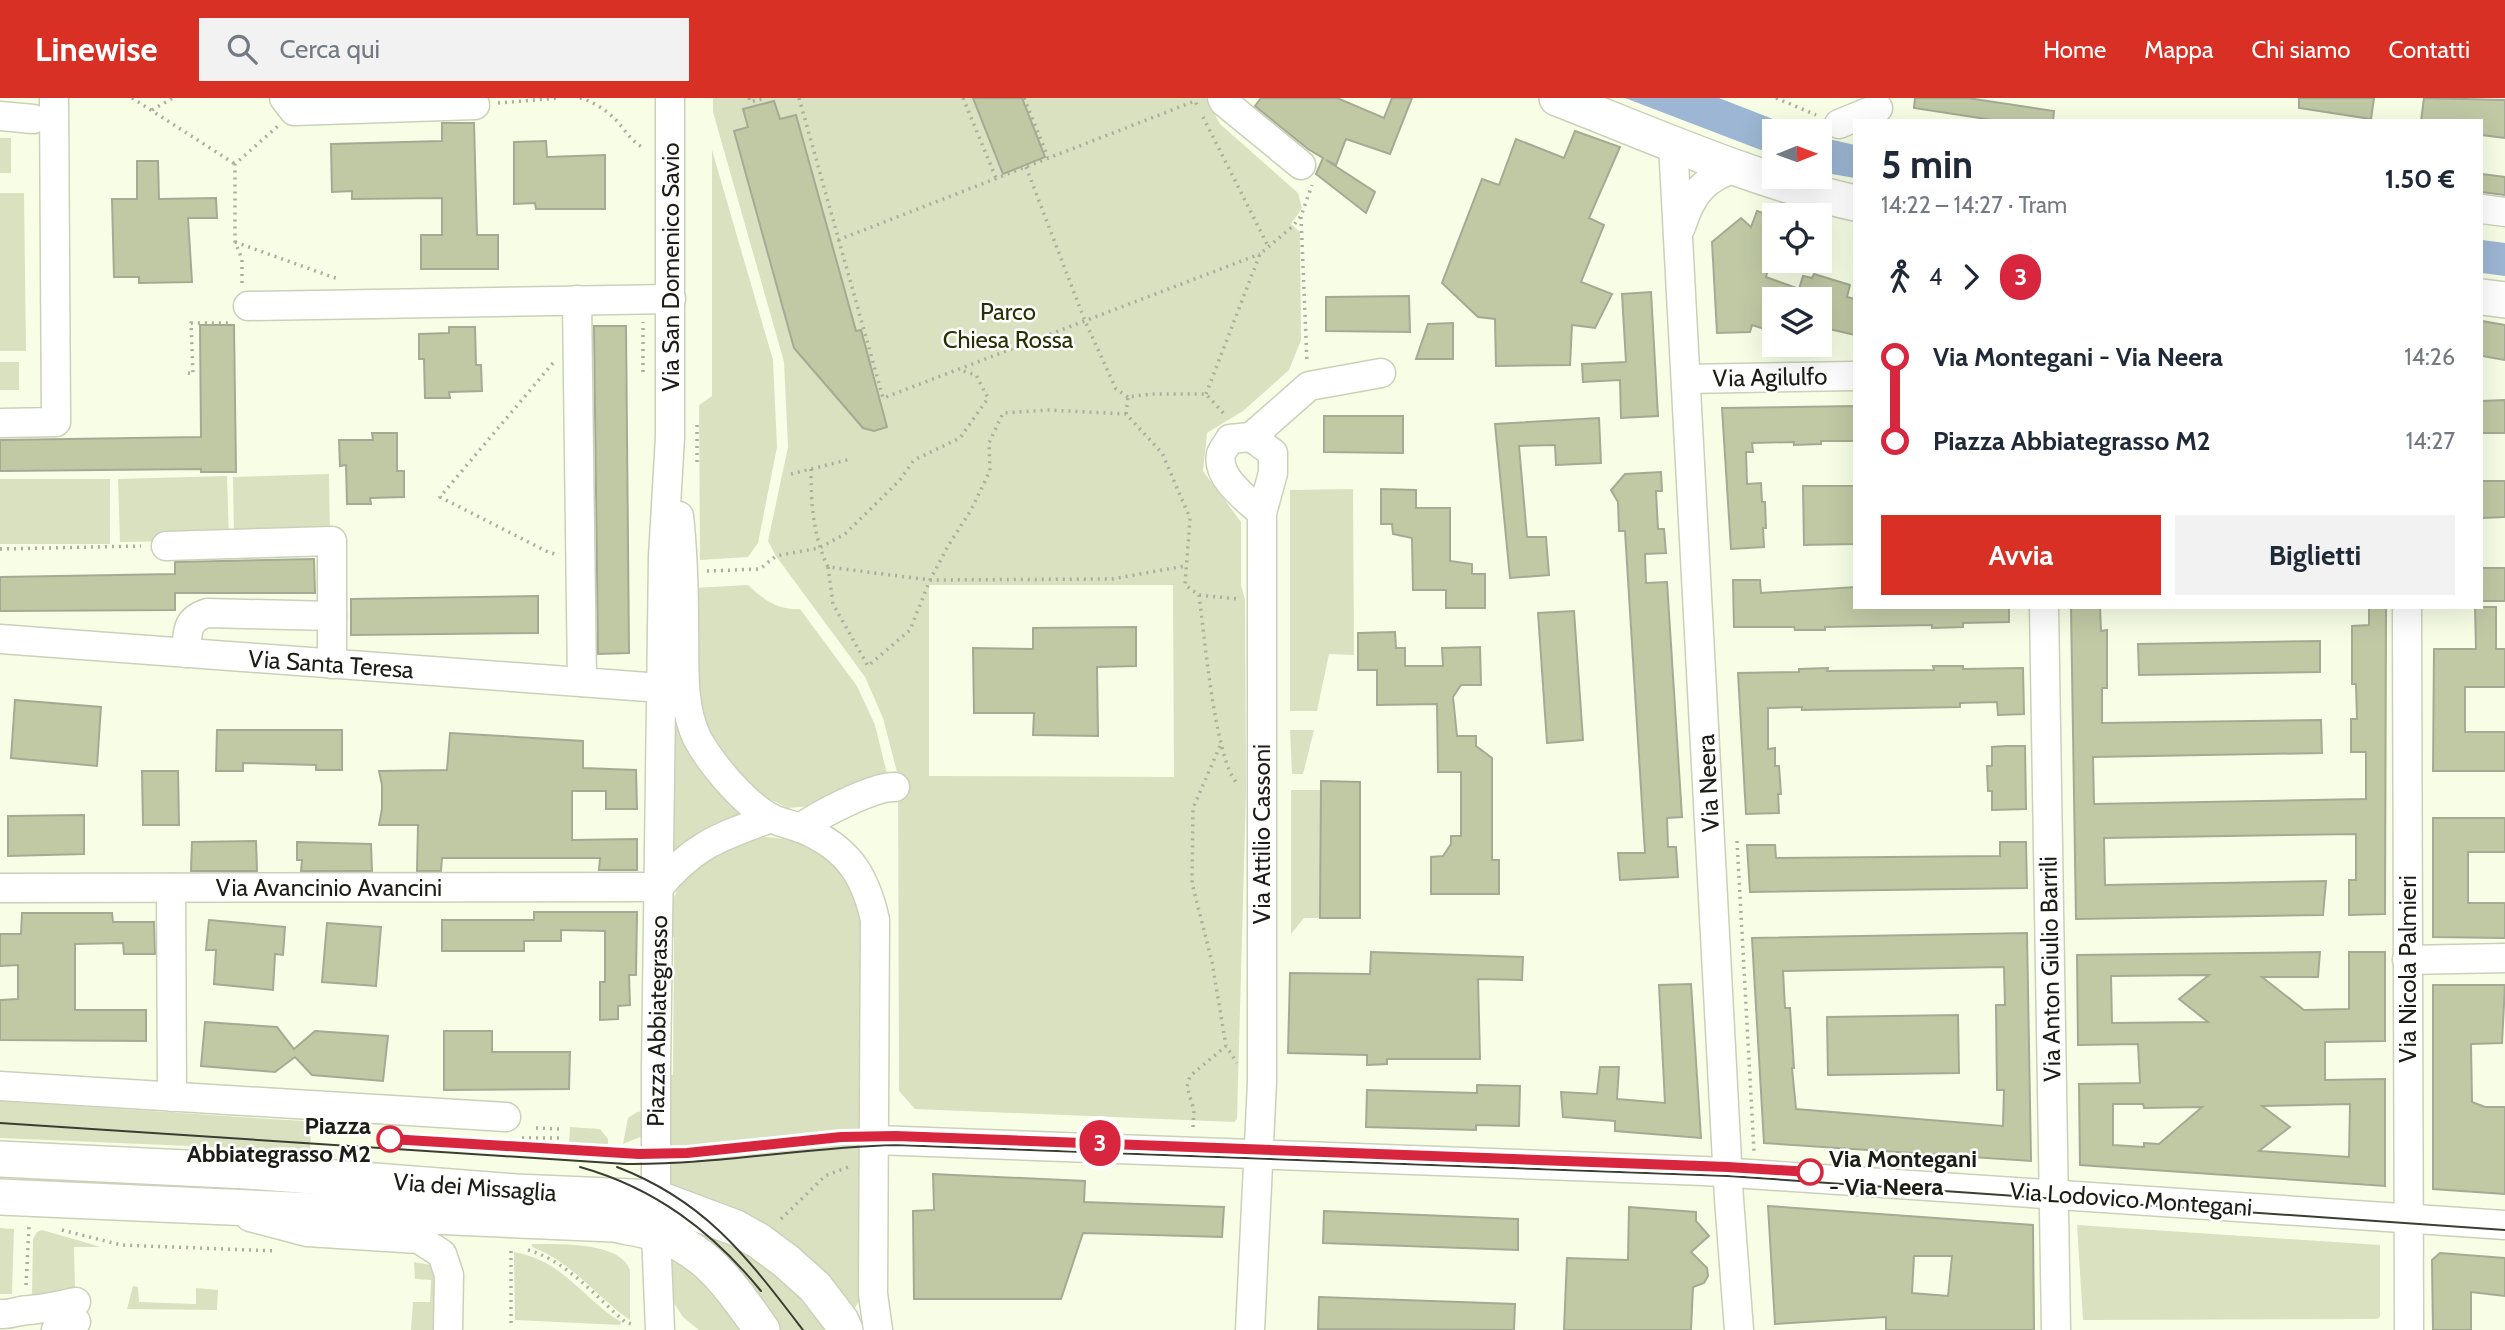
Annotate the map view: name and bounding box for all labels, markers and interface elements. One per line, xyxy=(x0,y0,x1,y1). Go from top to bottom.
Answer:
search box xyxy=(199,18,689,81)
text: Linewise xyxy=(35,29,157,69)
icon: search xyxy=(223,30,261,68)
text: Cerca qui xyxy=(279,33,380,65)
text: Home xyxy=(2043,35,2106,64)
text: Mappa xyxy=(2144,35,2213,64)
text: Chi siamo xyxy=(2251,35,2350,64)
text: Contatti xyxy=(2388,35,2470,64)
north arrow xyxy=(1762,119,1832,189)
map controls xyxy=(1762,119,1832,357)
text: 5 min xyxy=(1881,141,1973,188)
street label: Via San Domenico Savio xyxy=(656,143,685,391)
text: 1.50 € xyxy=(2385,163,2455,195)
text: 14:22 – 14:27 · Tram xyxy=(1881,191,2067,219)
button: locate xyxy=(1762,203,1832,273)
icon: walk xyxy=(1881,258,1919,296)
icon: forward xyxy=(1952,258,1990,296)
text: 3 xyxy=(2014,262,2027,291)
text: 4 xyxy=(1929,263,1942,291)
button: layers xyxy=(1762,287,1832,357)
park label: Parco Chiesa Rossa xyxy=(943,297,1074,354)
text: Via Montegani - Via Neera xyxy=(1933,341,2223,373)
text: 14:26 xyxy=(2404,343,2455,371)
street label: Via Agilulfo xyxy=(1712,362,1828,392)
text: Piazza Abbiategrasso M2 xyxy=(1933,425,2211,457)
text: 14:27 xyxy=(2406,427,2455,455)
button: Avvia xyxy=(1881,515,2161,595)
button: Biglietti xyxy=(2175,515,2455,595)
street label: Via Santa Teresa xyxy=(247,644,415,684)
street label: Via Neera xyxy=(1691,733,1725,833)
street label: Via Attilio Cassoni xyxy=(1247,744,1276,924)
street label: Via Anton Giulio Barrili xyxy=(2034,856,2066,1082)
street label: Via Avancinio Avancini xyxy=(216,873,442,902)
street label: Via Nicola Palmieri xyxy=(2393,875,2422,1063)
street label: Piazza Abbiategrasso xyxy=(641,915,673,1127)
place label: Piazza Abbiategrasso M2 xyxy=(187,1111,371,1168)
line badge: 3 xyxy=(1077,1120,1123,1166)
marker: Piazza Abbiategrasso M2 xyxy=(377,1126,403,1152)
text: 3 xyxy=(1094,1128,1106,1157)
place label: Via Montegani - Via Neera xyxy=(1829,1144,1977,1201)
marker: Via Montegani - Via Neera xyxy=(1797,1159,1823,1185)
street label: Via dei Missaglia xyxy=(392,1167,558,1207)
street label: Via Lodovico Montegani xyxy=(2009,1176,2253,1222)

